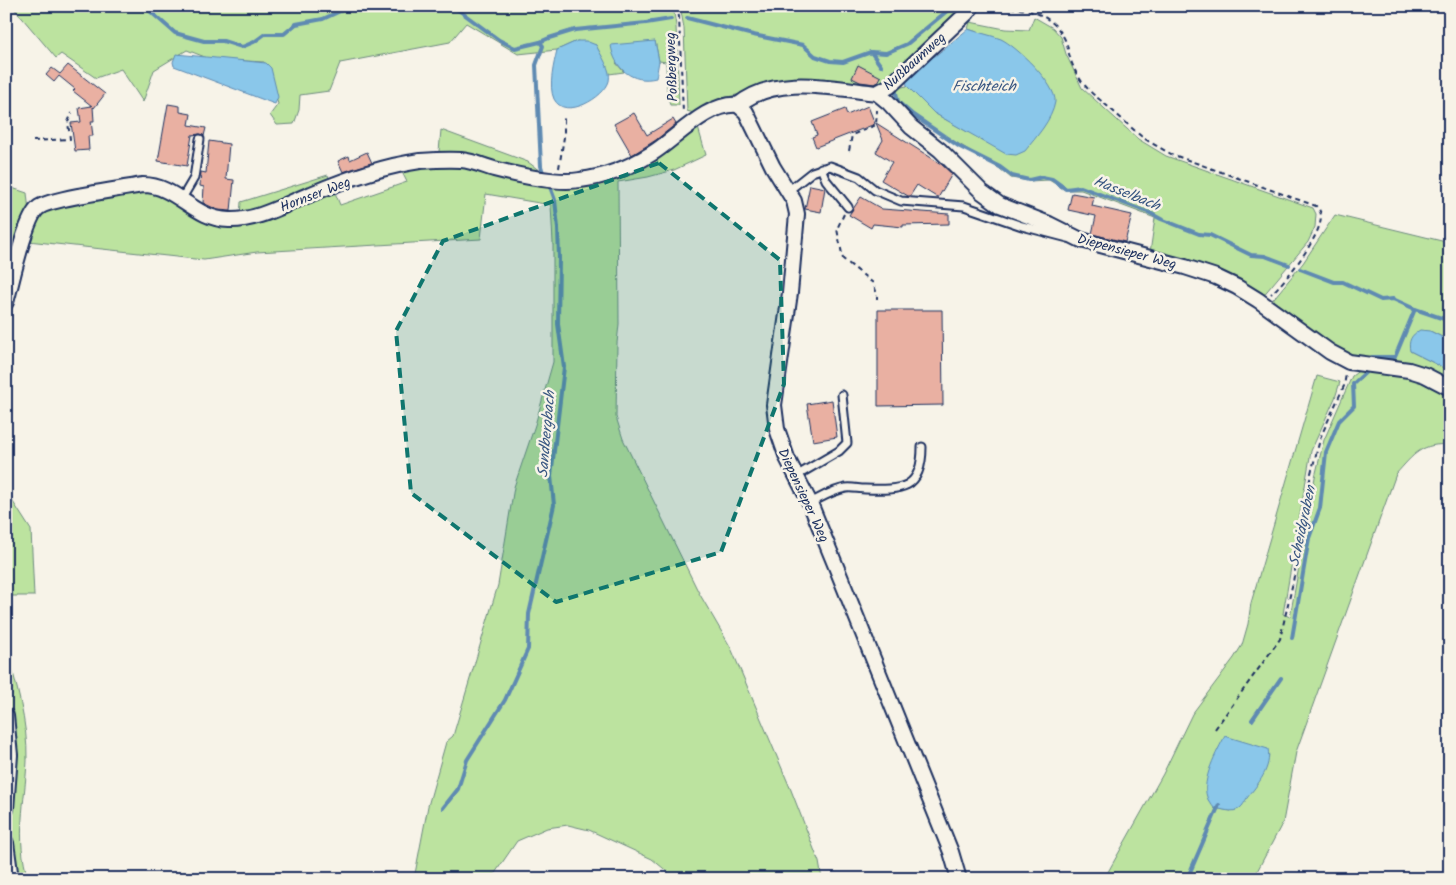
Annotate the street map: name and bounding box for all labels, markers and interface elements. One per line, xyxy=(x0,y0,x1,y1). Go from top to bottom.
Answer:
street label: Nußbaumweg xyxy=(878,27,951,96)
street label: Poßbergweg xyxy=(660,32,684,102)
water label: Fischteich xyxy=(952,75,1018,99)
water label: Hasselbach xyxy=(1090,170,1165,219)
street label: Hornser Weg xyxy=(277,171,354,219)
street label: Diepensieper Weg xyxy=(1075,228,1179,276)
water label: Sandbergbach xyxy=(531,388,563,478)
street label: Diepensieper Weg xyxy=(772,445,835,546)
water label: Scheidgraben xyxy=(1283,483,1323,569)

